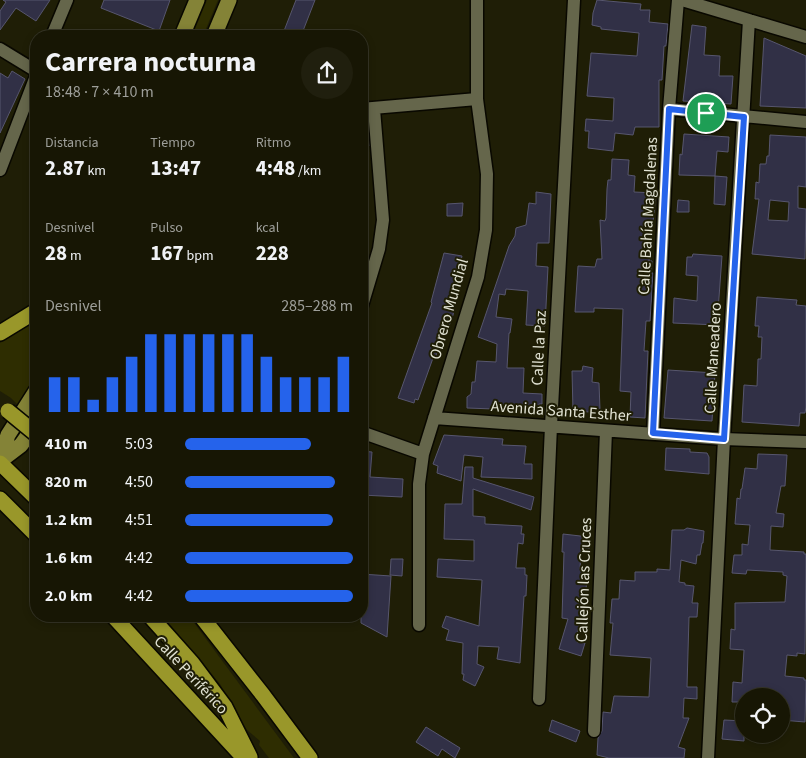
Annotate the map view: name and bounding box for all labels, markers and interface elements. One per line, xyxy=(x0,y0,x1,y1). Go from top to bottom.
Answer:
text: Carrera nocturna xyxy=(45,42,256,82)
button: share xyxy=(301,47,353,99)
text: 18:48 · 7 × 410 m xyxy=(45,81,154,103)
pin xyxy=(685,92,727,134)
icon: arrive xyxy=(692,99,720,127)
text: Distancia xyxy=(45,133,99,153)
text: Tiempo xyxy=(150,133,195,153)
text: Ritmo xyxy=(256,133,291,153)
street label: Calle Bahía Magdalenas xyxy=(633,136,663,295)
text: 2.87 xyxy=(45,153,85,183)
text: 13:47 xyxy=(150,153,201,183)
text: 4:48 xyxy=(256,153,295,183)
text: km xyxy=(85,161,106,181)
text: /km xyxy=(295,161,321,181)
text: Desnivel xyxy=(45,218,95,238)
text: Pulso xyxy=(150,218,183,238)
text: kcal xyxy=(256,218,279,238)
text: 28 xyxy=(45,238,67,268)
text: 167 xyxy=(150,238,184,268)
text: 228 xyxy=(256,238,289,268)
text: m xyxy=(67,246,82,266)
text: bpm xyxy=(184,246,214,266)
street label: Obrero Mundial xyxy=(424,256,474,362)
text: Desnivel xyxy=(45,295,102,317)
text: 285–288 m xyxy=(281,295,353,317)
street label: Calle Maneadero xyxy=(699,302,727,414)
street label: Calle la Paz xyxy=(526,310,552,386)
street label: Avenida Santa Esther xyxy=(490,395,632,427)
text: 410 m xyxy=(45,433,87,455)
text: 5:03 xyxy=(125,433,153,455)
text: 820 m xyxy=(45,471,87,493)
text: 4:50 xyxy=(125,471,153,493)
text: 1.2 km xyxy=(45,509,92,531)
text: 4:51 xyxy=(125,509,153,531)
street label: Callejón las Cruces xyxy=(571,517,597,643)
text: 1.6 km xyxy=(45,547,92,569)
text: 4:42 xyxy=(125,547,153,569)
text: 2.0 km xyxy=(45,585,92,607)
text: 4:42 xyxy=(125,585,153,607)
street label: Calle Periférico xyxy=(149,631,233,719)
map controls xyxy=(735,688,790,743)
button: locate xyxy=(735,688,790,743)

